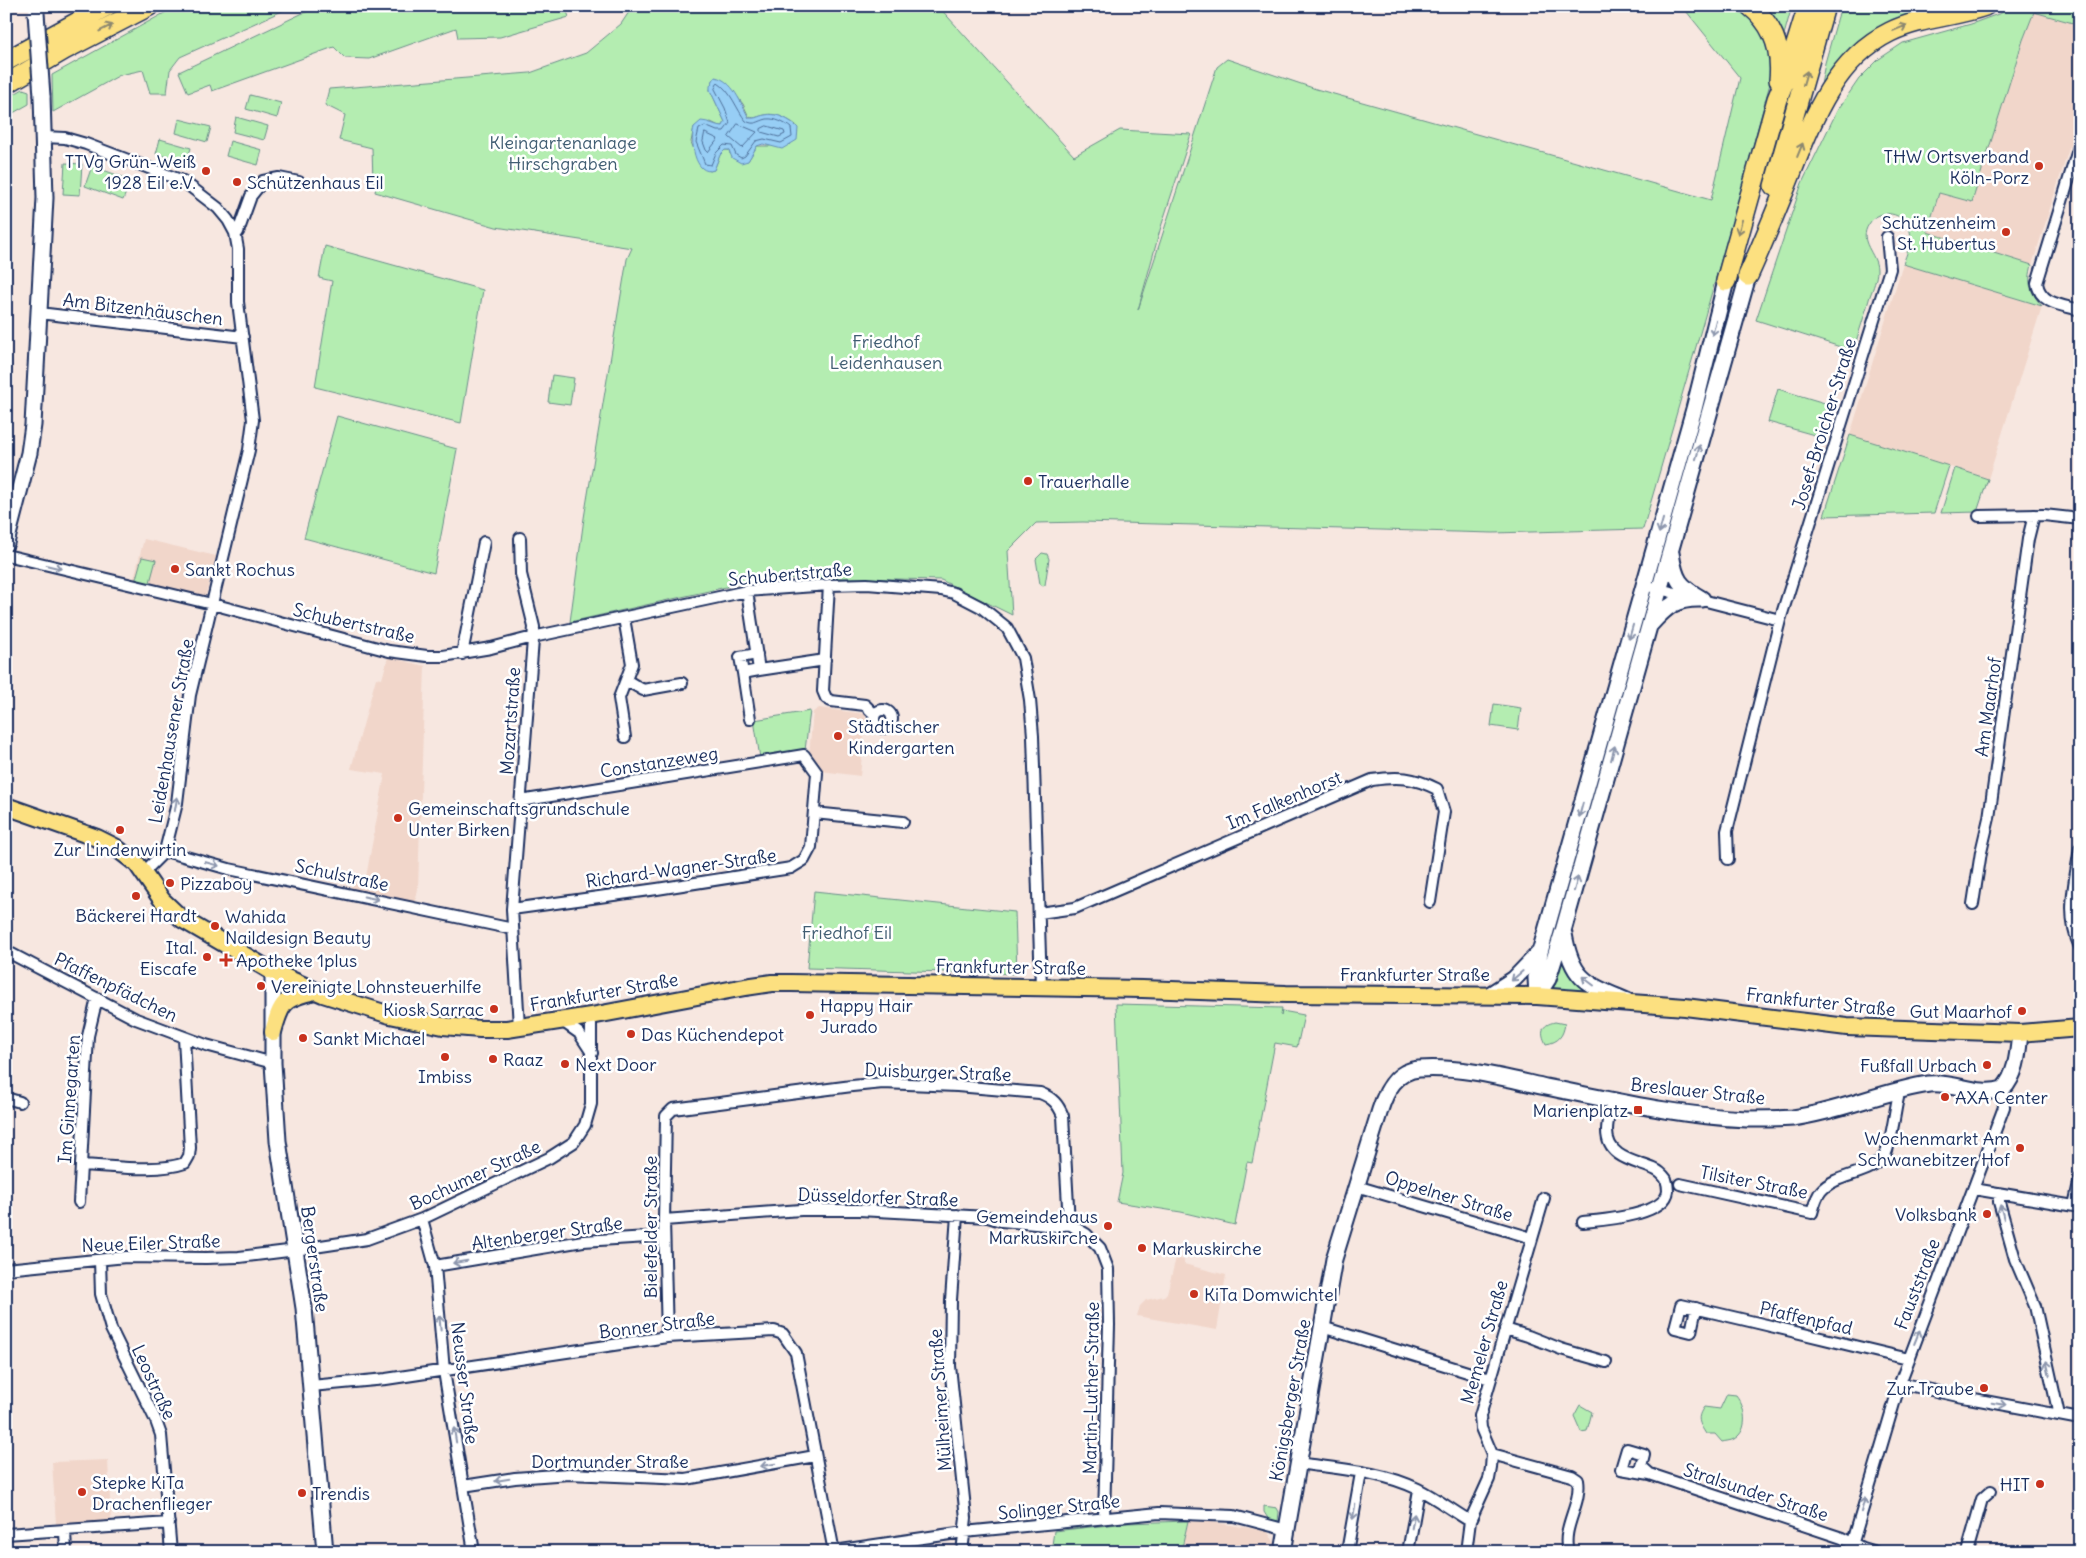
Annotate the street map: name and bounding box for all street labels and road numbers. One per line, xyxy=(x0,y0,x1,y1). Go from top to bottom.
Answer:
street label: Am Bitzenhäuschen xyxy=(62,288,224,330)
street label: Josef-Broicher-Straße xyxy=(1787,335,1861,513)
street label: Schubertstraße xyxy=(727,557,853,591)
street label: Schubertstraße xyxy=(291,598,417,648)
street label: Leidenhausener Straße xyxy=(143,637,199,825)
street label: Am Maarhof xyxy=(1970,655,2007,758)
street label: Mozartstraße xyxy=(495,666,525,776)
street label: Constanzeweg xyxy=(598,741,720,783)
street label: Im Falkenhorst xyxy=(1223,765,1345,835)
street label: Richard-Wagner-Straße xyxy=(584,843,778,893)
street label: Schulstraße xyxy=(293,854,391,896)
street label: Pfaffenpfädchen xyxy=(51,947,181,1027)
street label: Frankfurter Straße xyxy=(936,954,1086,980)
street label: Frankfurter Straße xyxy=(1340,963,1490,986)
street label: Frankfurter Straße xyxy=(528,968,680,1016)
street label: Frankfurter Straße xyxy=(1745,983,1897,1021)
street label: Im Ginnegarten xyxy=(53,1034,85,1164)
street label: Duisburger Straße xyxy=(864,1058,1012,1086)
street label: Breslauer Straße xyxy=(1630,1072,1766,1110)
street label: Bochumer Straße xyxy=(406,1135,544,1215)
street label: Bielefelder Straße xyxy=(639,1156,662,1298)
street label: Tilsiter Straße xyxy=(1698,1160,1810,1204)
street label: Oppelner Straße xyxy=(1382,1166,1516,1226)
street label: Düsseldorfer Straße xyxy=(797,1183,959,1211)
street label: Bergerstraße xyxy=(296,1204,334,1314)
street label: Altenberger Straße xyxy=(470,1211,624,1255)
street label: Neue Eiler Straße xyxy=(81,1229,221,1257)
street label: Fauststraße xyxy=(1889,1235,1945,1333)
street label: Memeler Straße xyxy=(1455,1277,1513,1407)
street label: Pfaffenpfad xyxy=(1757,1296,1855,1340)
street label: Martin-Luther-Straße xyxy=(1078,1302,1104,1474)
street label: Bonner Straße xyxy=(598,1306,716,1344)
street label: Königsberger Straße xyxy=(1264,1317,1316,1483)
street label: Neusser Straße xyxy=(446,1321,484,1445)
street label: Mülheimer Straße xyxy=(924,1328,956,1472)
street label: Leostraße xyxy=(127,1341,181,1423)
street label: Dortmunder Straße xyxy=(531,1450,689,1473)
street label: Stralsunder Straße xyxy=(1681,1458,1831,1526)
street label: Solinger Straße xyxy=(997,1489,1121,1525)

